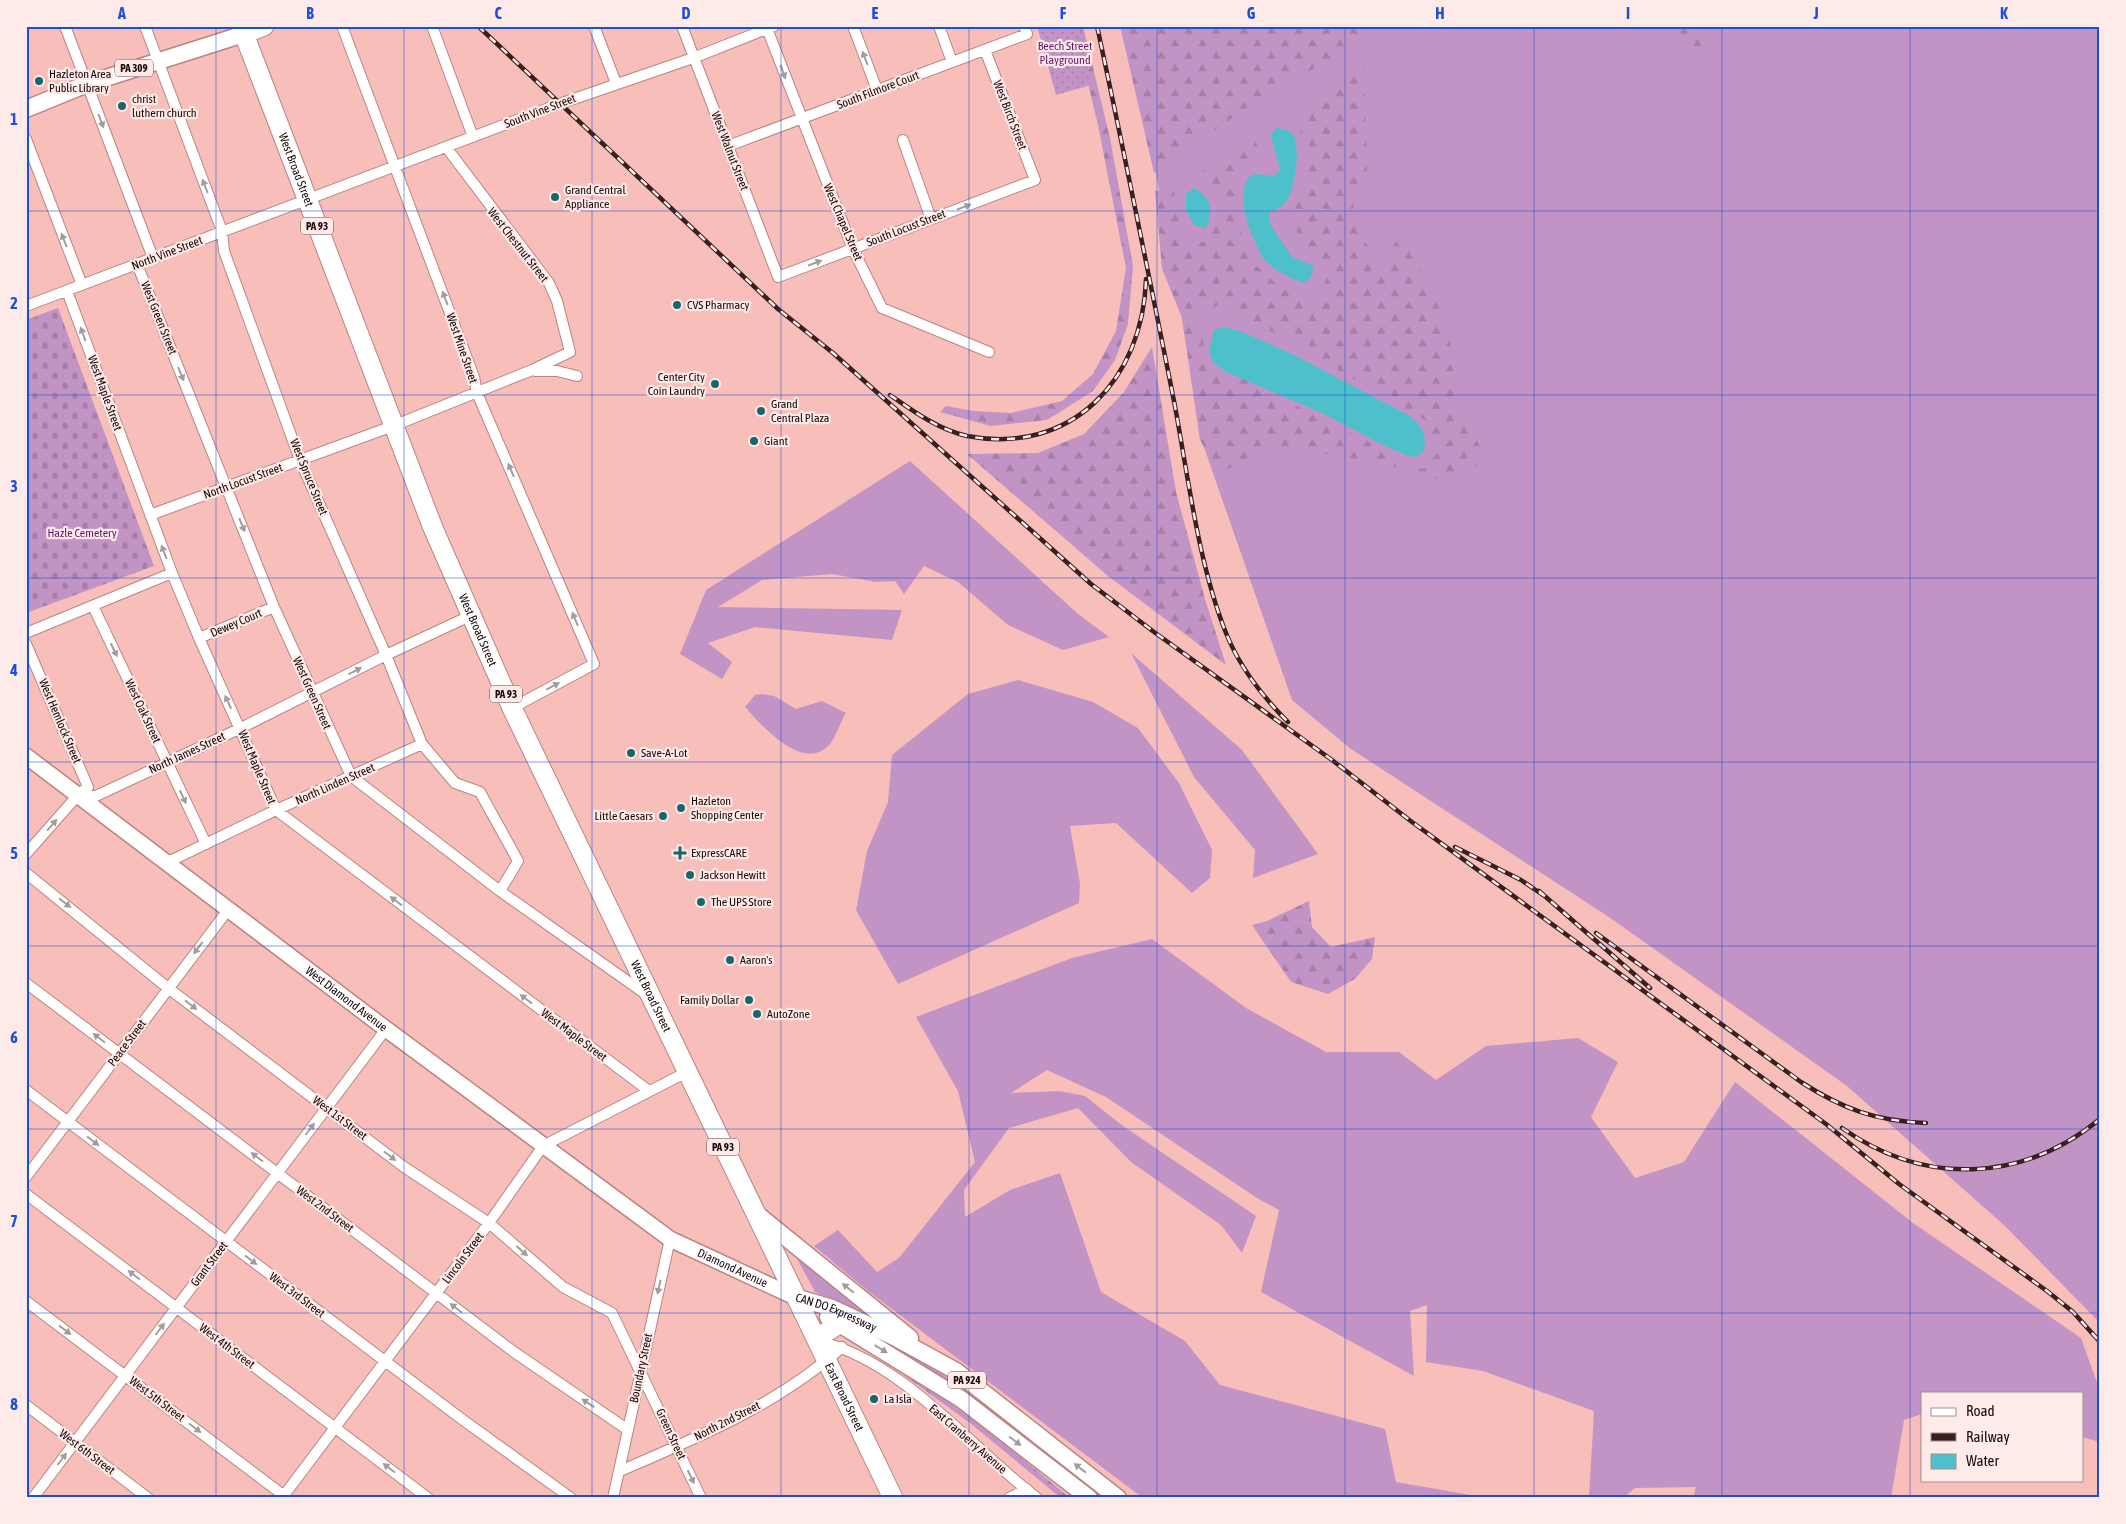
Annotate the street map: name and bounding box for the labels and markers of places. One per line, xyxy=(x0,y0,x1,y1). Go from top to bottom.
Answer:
place label: Hazleton Area Public Library xyxy=(49,67,111,95)
marker: Hazleton Area Public Library xyxy=(33,75,45,87)
place label: christ luthern church xyxy=(132,92,197,120)
marker: christ luthern church xyxy=(116,100,128,112)
place label: Grand Central Appliance xyxy=(565,183,626,211)
marker: Grand Central Appliance xyxy=(549,191,561,203)
place label: CVS Pharmacy xyxy=(687,298,749,312)
marker: CVS Pharmacy xyxy=(671,299,683,311)
place label: Center City Coin Laundry xyxy=(648,370,705,398)
marker: Center City Coin Laundry xyxy=(709,378,721,390)
place label: Grand Central Plaza xyxy=(771,397,829,425)
marker: Grand Central Plaza xyxy=(755,405,767,417)
place label: Giant xyxy=(764,434,789,448)
marker: Giant xyxy=(748,435,760,447)
place label: Save-A-Lot xyxy=(641,746,688,760)
marker: Save-A-Lot xyxy=(625,747,637,759)
place label: Hazleton Shopping Center xyxy=(691,794,764,822)
marker: Hazleton Shopping Center xyxy=(675,802,687,814)
place label: Little Caesars xyxy=(595,809,653,823)
marker: Little Caesars xyxy=(657,810,669,822)
marker: ExpressCARE xyxy=(673,846,687,860)
place label: ExpressCARE xyxy=(691,846,747,860)
place label: Jackson Hewitt xyxy=(700,868,766,882)
marker: Jackson Hewitt xyxy=(684,869,696,881)
place label: The UPS Store xyxy=(711,895,772,909)
marker: The UPS Store xyxy=(695,896,707,908)
place label: Aaron's xyxy=(740,953,772,967)
marker: Aaron's xyxy=(724,954,736,966)
place label: Family Dollar xyxy=(680,993,739,1007)
marker: Family Dollar xyxy=(743,994,755,1006)
place label: AutoZone xyxy=(767,1007,810,1021)
marker: AutoZone xyxy=(751,1008,763,1020)
place label: La Isla xyxy=(884,1392,912,1406)
marker: La Isla xyxy=(868,1393,880,1405)

